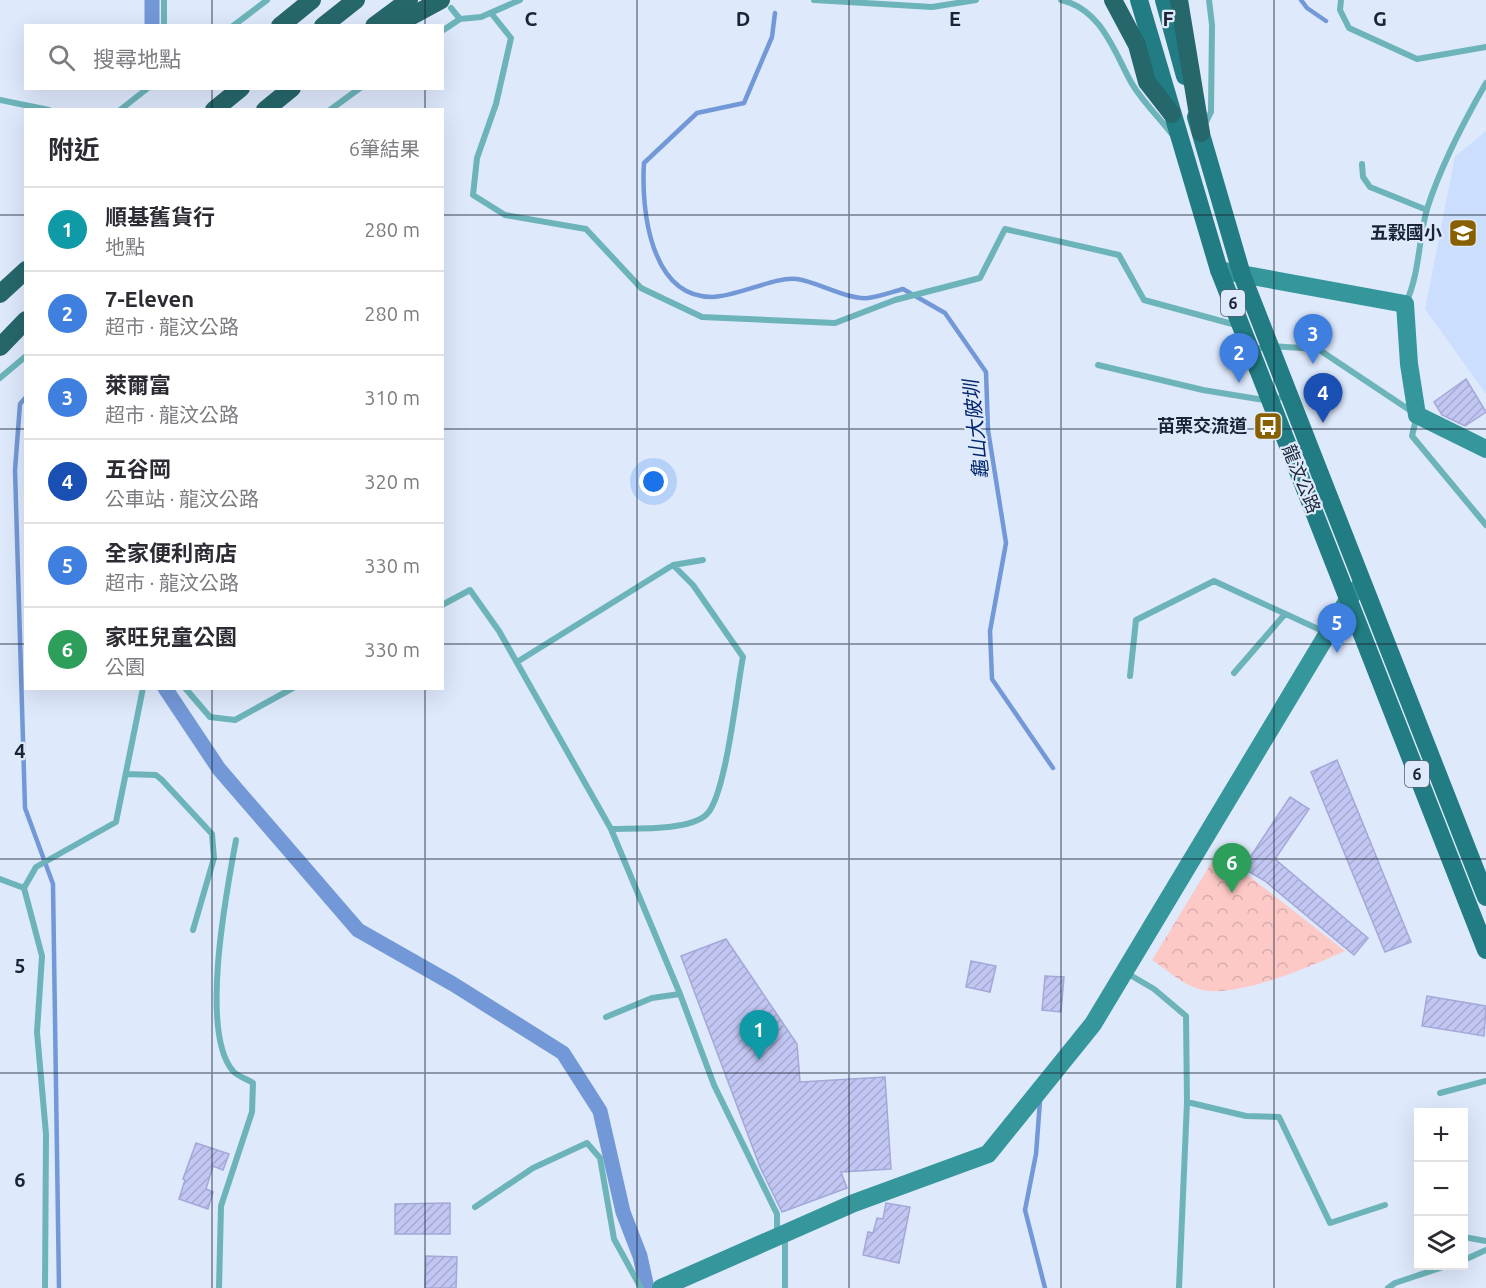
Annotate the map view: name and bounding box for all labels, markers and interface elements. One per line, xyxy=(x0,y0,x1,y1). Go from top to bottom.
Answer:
text: C xyxy=(525,7,538,30)
text: D xyxy=(736,7,750,30)
text: E xyxy=(949,7,961,30)
text: F xyxy=(1162,7,1174,30)
text: G xyxy=(1373,7,1387,30)
search box xyxy=(24,24,444,90)
icon: search xyxy=(45,41,78,74)
text: 搜尋地點 xyxy=(93,46,181,71)
text: 附近 xyxy=(48,135,100,164)
text: 6筆結果 xyxy=(349,137,420,160)
text: 順基舊貨行 xyxy=(105,204,215,229)
school or university icon: 五穀國小 xyxy=(1447,217,1479,249)
text: 1 xyxy=(62,218,73,241)
text: 280 m xyxy=(364,218,420,241)
place label: 五穀國小 xyxy=(1370,222,1442,242)
text: 地點 xyxy=(105,235,145,258)
text: 7-Eleven xyxy=(105,286,194,311)
road number: 6 xyxy=(1221,290,1245,316)
text: 2 xyxy=(62,302,73,325)
text: 280 m xyxy=(364,302,420,325)
pin: 3 xyxy=(1294,314,1332,364)
text: 超市 · 龍汶公路 xyxy=(105,315,239,338)
pin: 2 xyxy=(1220,334,1258,383)
text: 萊爾富 xyxy=(105,372,171,397)
pin: 4 xyxy=(1304,374,1342,423)
water label: 龜山大陂圳 xyxy=(959,376,992,481)
text: 3 xyxy=(62,386,73,409)
text: 310 m xyxy=(364,386,420,409)
text: 超市 · 龍汶公路 xyxy=(105,403,239,426)
bus stop icon: 苗栗交流道 xyxy=(1252,410,1284,442)
place label: 苗栗交流道 xyxy=(1157,415,1247,435)
street label: 龍汶公路 xyxy=(1279,442,1325,516)
text: 五谷岡 xyxy=(105,456,171,481)
your location xyxy=(639,467,668,496)
text: 4 xyxy=(62,470,73,493)
text: 320 m xyxy=(364,470,420,493)
text: 公車站 · 龍汶公路 xyxy=(105,487,259,510)
text: 全家便利商店 xyxy=(105,540,237,565)
text: 5 xyxy=(62,554,73,577)
text: 330 m xyxy=(364,554,420,577)
text: 超市 · 龍汶公路 xyxy=(105,571,239,594)
pin: 5 xyxy=(1318,604,1356,653)
text: 家旺兒童公園 xyxy=(105,624,237,649)
text: 6 xyxy=(62,638,73,661)
text: 330 m xyxy=(364,638,420,661)
text: 公園 xyxy=(105,655,145,678)
text: 4 xyxy=(14,739,26,762)
road number: 6 xyxy=(1405,761,1429,787)
pin: 6 xyxy=(1212,844,1252,893)
text: 5 xyxy=(14,954,26,977)
pin: 1 xyxy=(740,1010,778,1060)
map controls xyxy=(1414,1108,1468,1270)
button: + xyxy=(1414,1108,1468,1162)
button: − xyxy=(1414,1162,1468,1216)
text: 6 xyxy=(14,1168,26,1191)
button: layers xyxy=(1414,1216,1468,1270)

